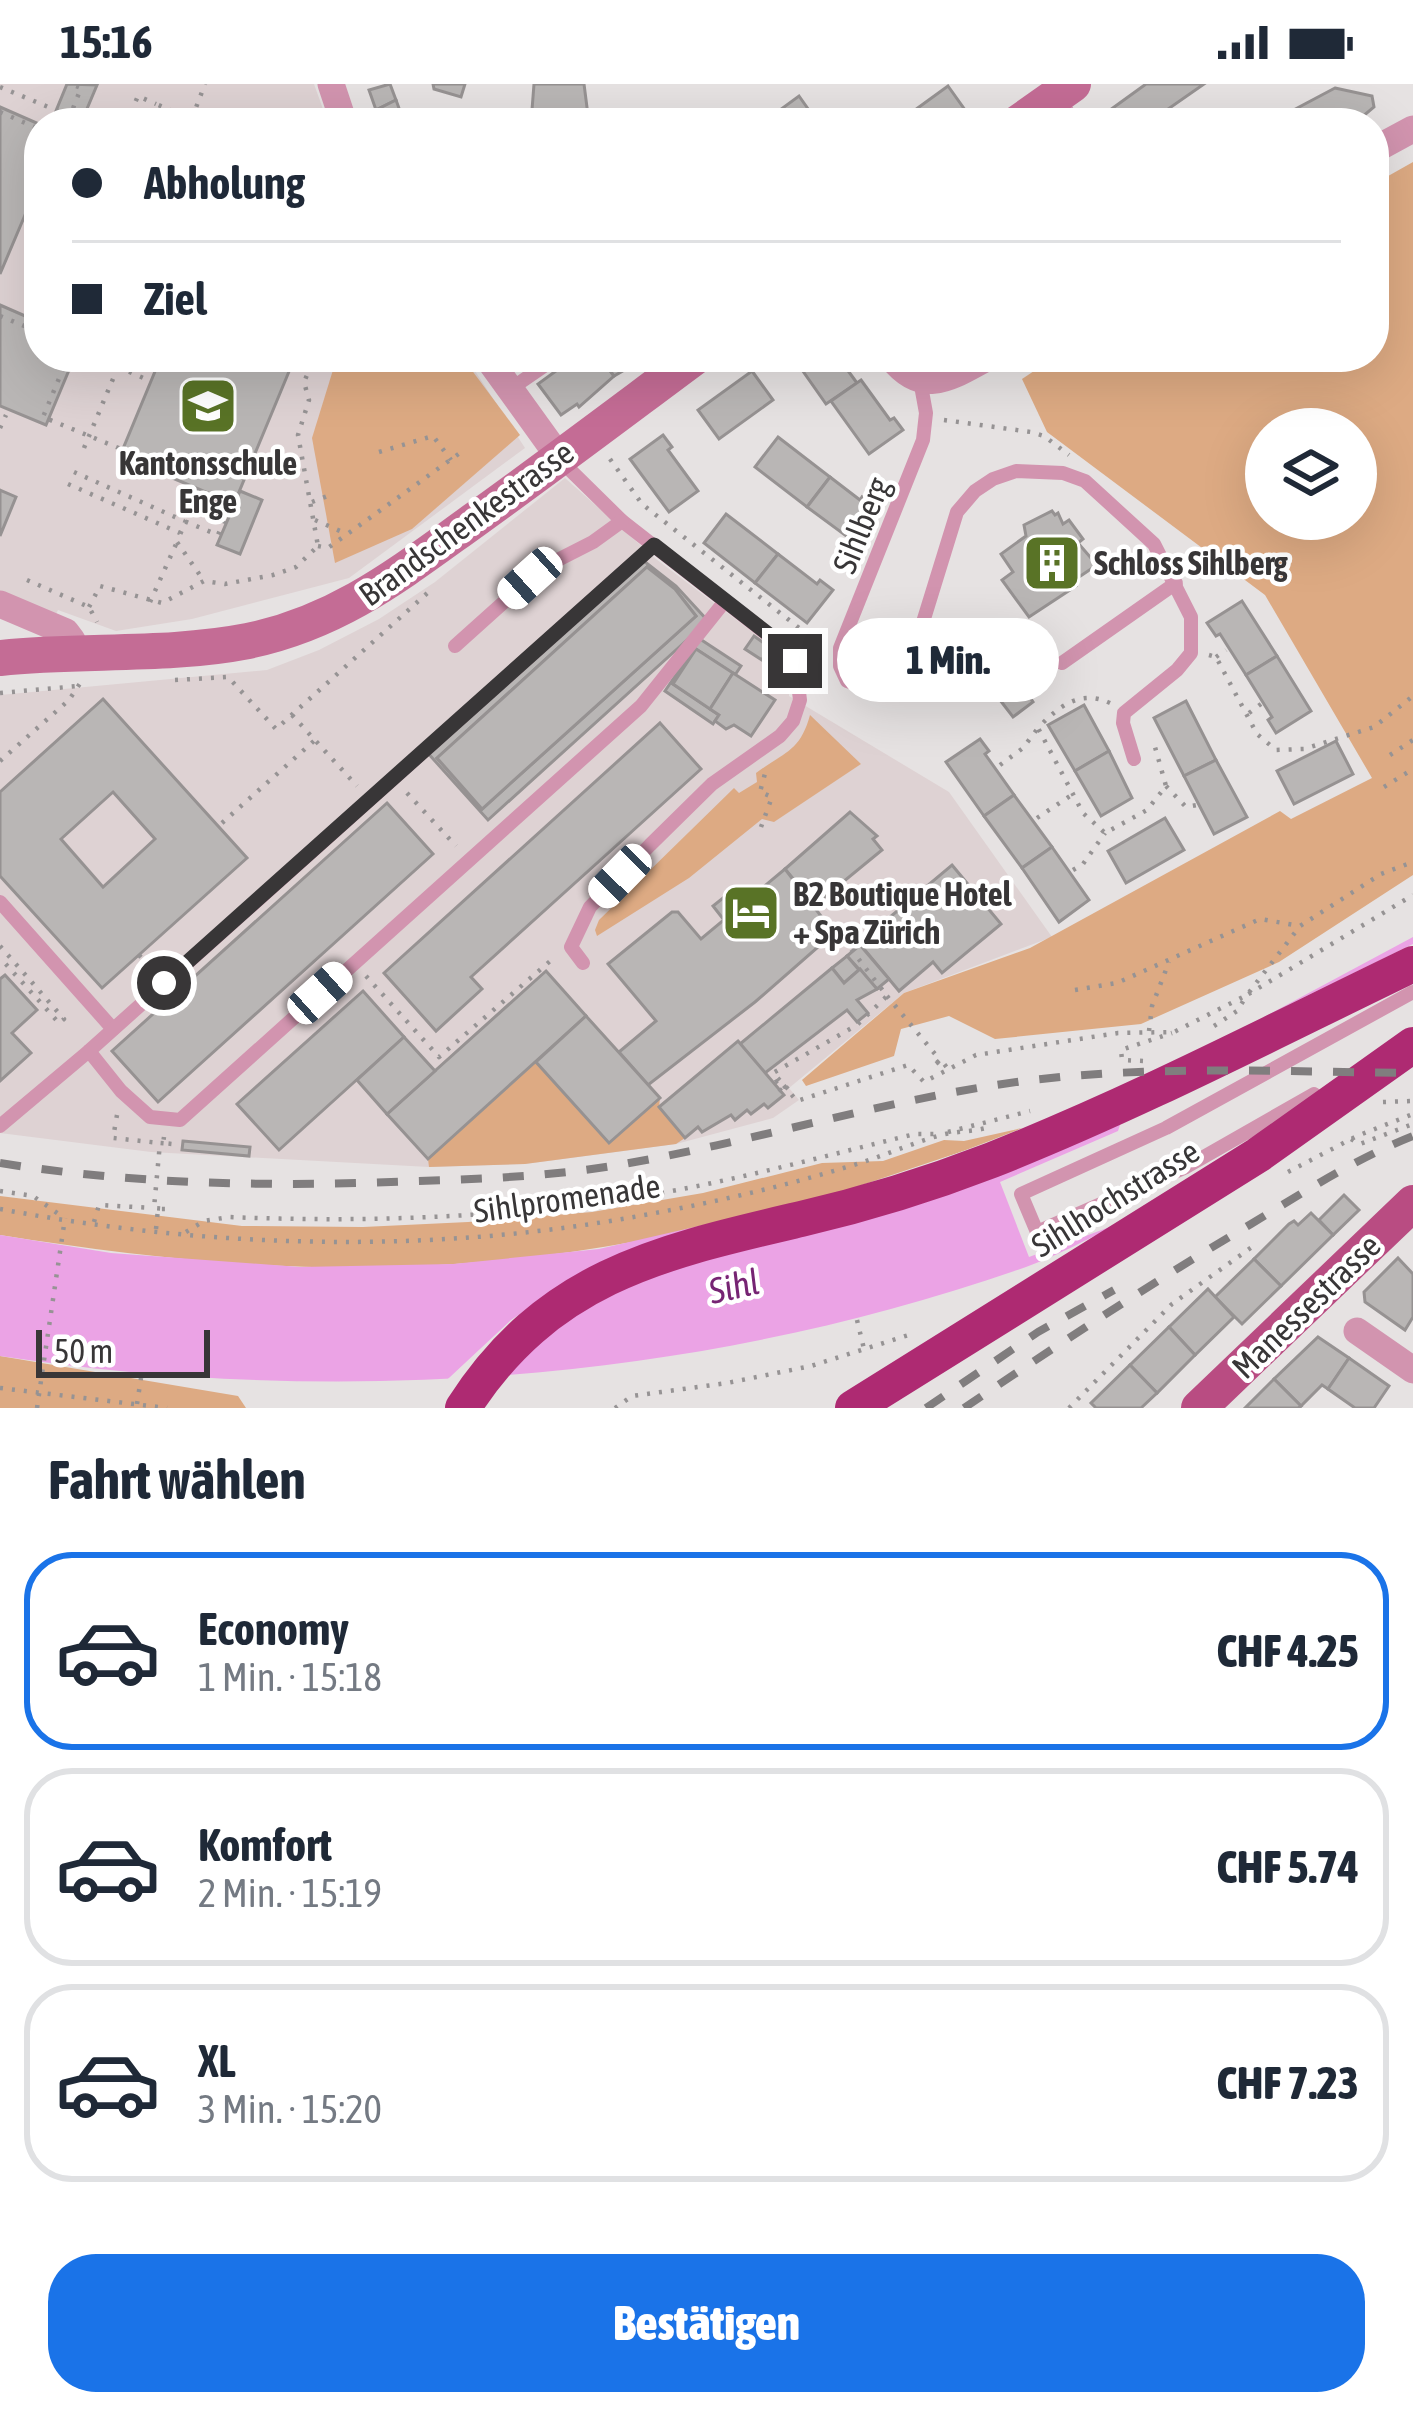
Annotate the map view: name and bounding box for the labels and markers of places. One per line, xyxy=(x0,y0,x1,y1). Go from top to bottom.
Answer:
school or university icon: Kantonsschule Enge xyxy=(177,375,239,437)
place label: Kantonsschule Enge xyxy=(119,444,297,520)
building icon: Schloss Sihlberg xyxy=(1021,532,1083,594)
place label: Schloss Sihlberg xyxy=(1094,544,1288,582)
place label: B2 Boutique Hotel + Spa Zürich xyxy=(793,875,1013,951)
hotel icon: B2 Boutique Hotel + Spa Zürich xyxy=(720,882,782,944)

